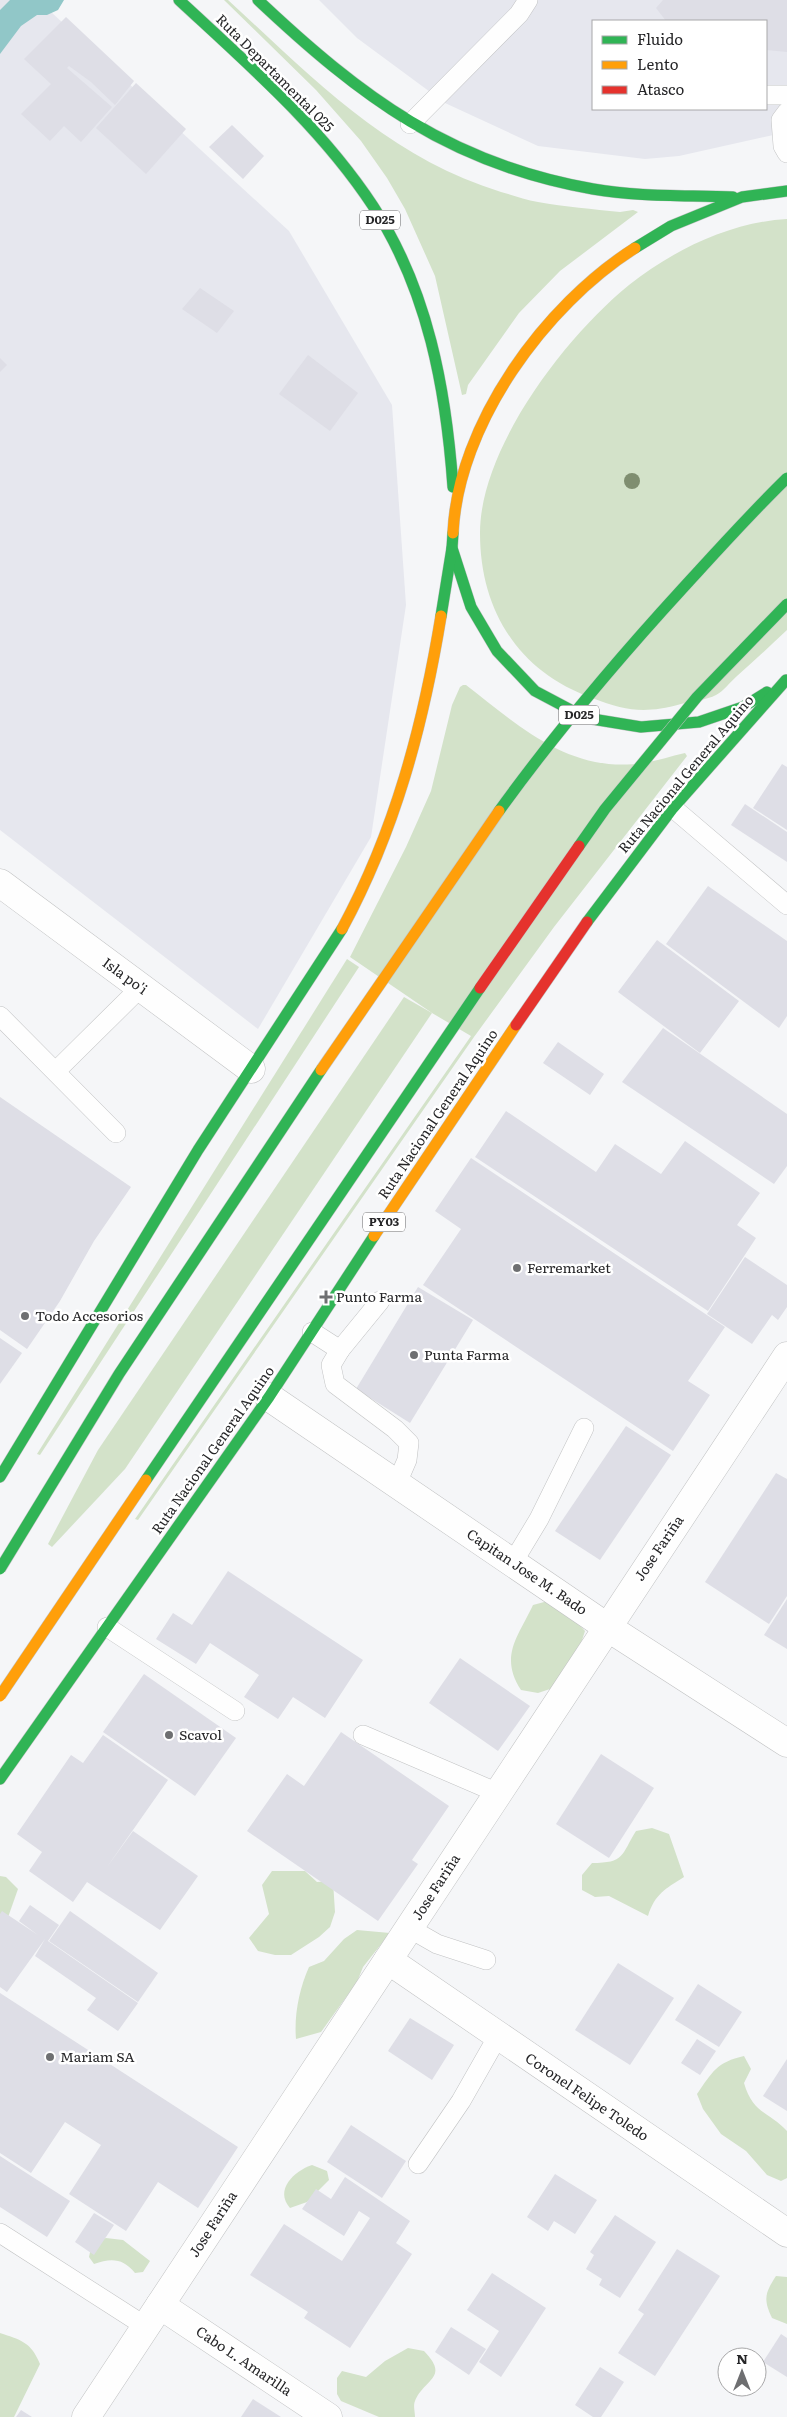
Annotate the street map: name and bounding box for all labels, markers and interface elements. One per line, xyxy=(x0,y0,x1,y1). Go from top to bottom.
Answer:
street label: Ruta Departamental 025 xyxy=(212,9,339,136)
legend xyxy=(592,20,767,110)
text: Fluido xyxy=(637,27,683,50)
text: Lento xyxy=(637,52,679,75)
text: Atasco xyxy=(637,77,684,100)
road number: D025 xyxy=(360,210,400,230)
street label: Ruta Nacional General Aquino xyxy=(613,690,758,857)
road number: D025 xyxy=(559,706,599,724)
street label: Isla po'i xyxy=(99,952,153,999)
street label: Ruta Nacional General Aquino xyxy=(373,1024,502,1202)
road number: PY03 xyxy=(363,1212,405,1232)
place label: Ferremarket xyxy=(527,1257,611,1277)
marker: Ferremarket xyxy=(511,1262,523,1274)
place label: Punto Farma xyxy=(336,1286,422,1306)
marker: Punto Farma xyxy=(320,1291,332,1303)
place label: Todo Accesorios xyxy=(35,1305,143,1325)
marker: Todo Accesorios xyxy=(19,1310,31,1322)
place label: Punta Farma xyxy=(424,1344,510,1364)
marker: Punta Farma xyxy=(408,1349,420,1361)
street label: Ruta Nacional General Aquino xyxy=(146,1361,278,1538)
street label: Jose Fariña xyxy=(629,1510,688,1584)
street label: Capitan Jose M. Bado xyxy=(463,1523,592,1619)
place label: Scavol xyxy=(179,1724,222,1744)
marker: Scavol xyxy=(163,1729,175,1741)
street label: Jose Fariña xyxy=(406,1849,464,1923)
place label: Mariam SA xyxy=(60,2046,135,2066)
street label: Coronel Felipe Toledo xyxy=(522,2047,653,2145)
marker: Mariam SA xyxy=(44,2051,56,2063)
street label: Jose Fariña xyxy=(183,2186,241,2260)
street label: Cabo L. Amarilla xyxy=(193,2321,297,2400)
north arrow xyxy=(717,2347,767,2397)
text: N xyxy=(736,2348,748,2368)

